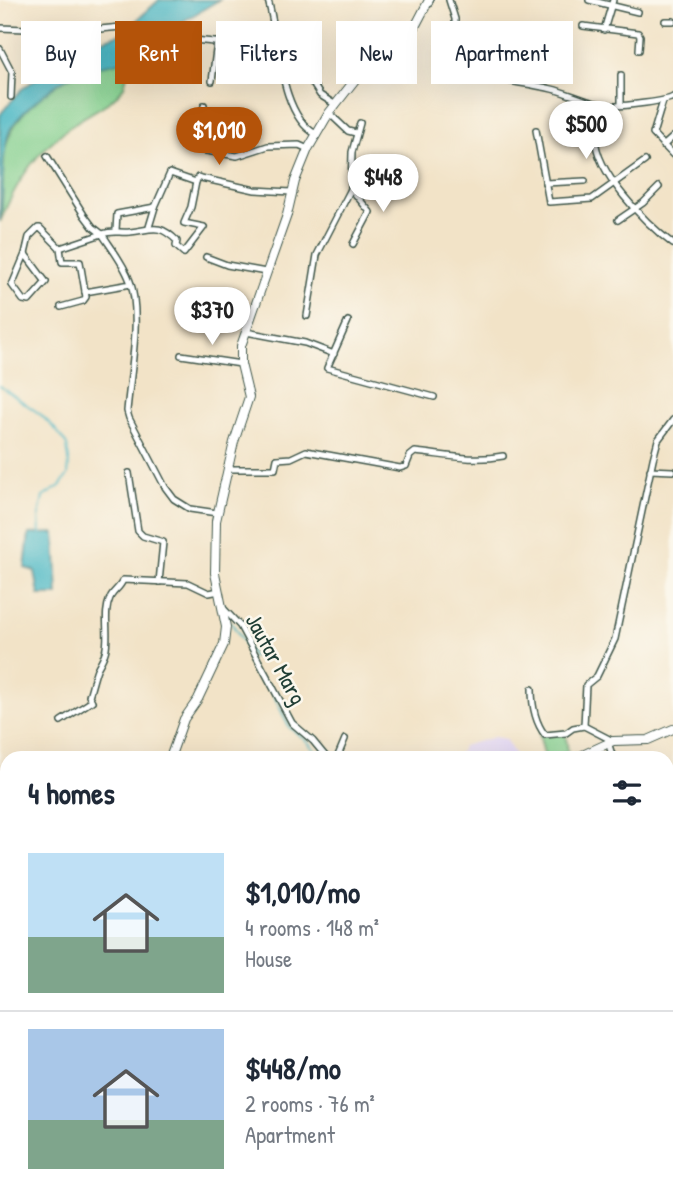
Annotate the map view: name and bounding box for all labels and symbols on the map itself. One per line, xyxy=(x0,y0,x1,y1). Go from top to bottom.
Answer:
pin: $500 xyxy=(545,102,627,161)
pin: $1,010 xyxy=(162,108,276,167)
pin: $448 xyxy=(342,154,424,214)
pin: $370 xyxy=(171,288,253,347)
street label: Jautar Marg xyxy=(239,608,314,710)

